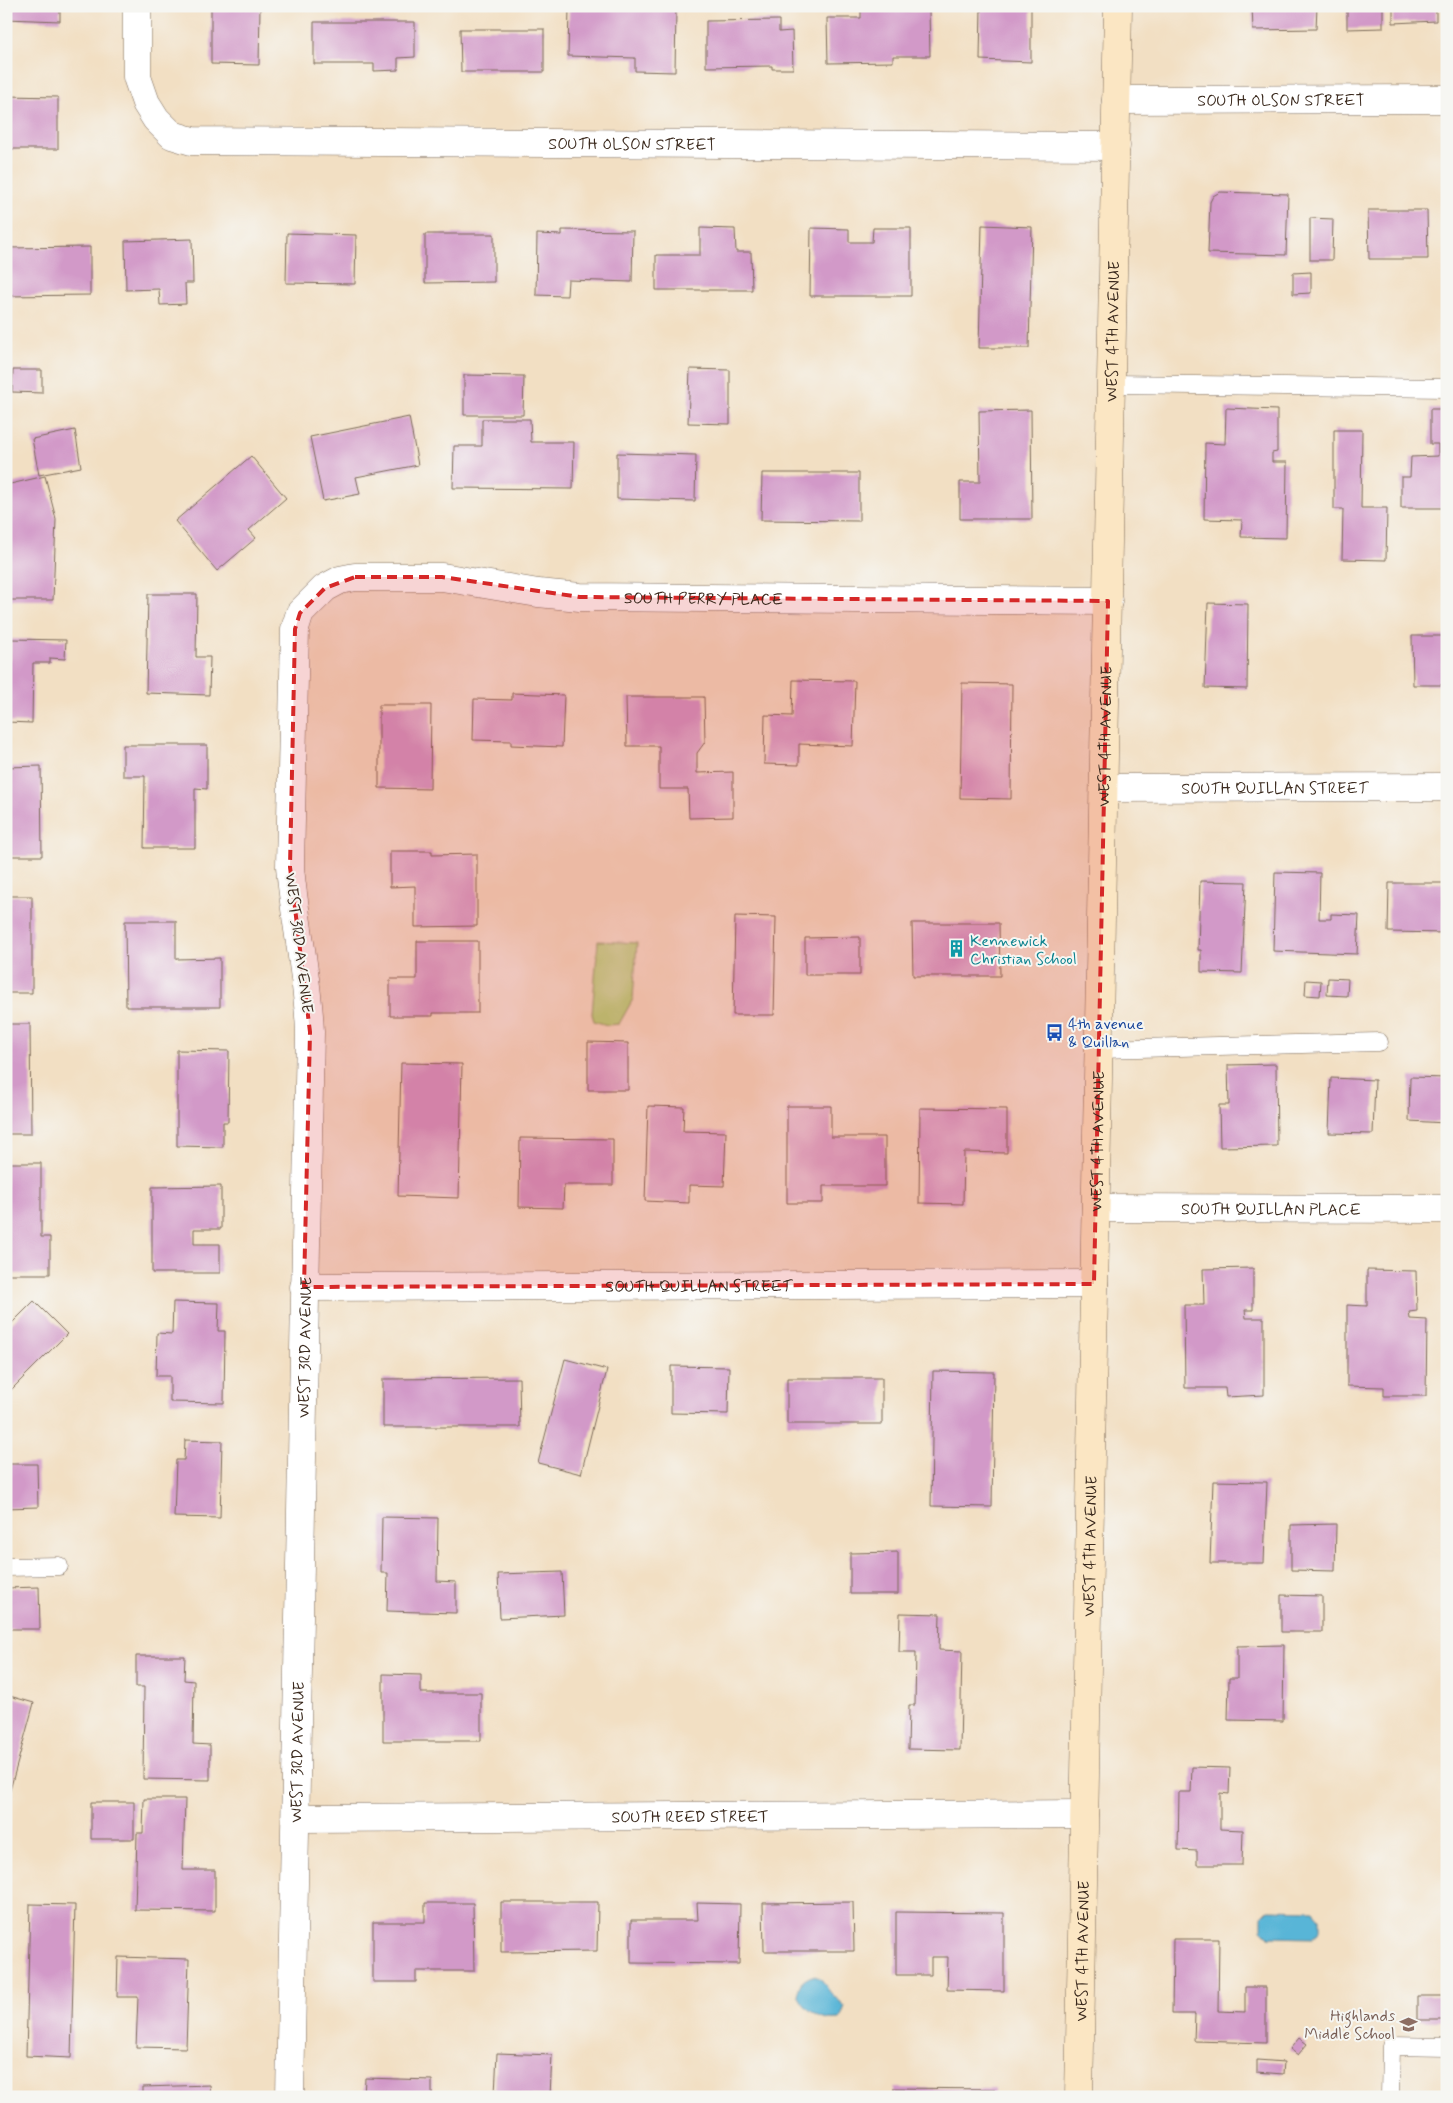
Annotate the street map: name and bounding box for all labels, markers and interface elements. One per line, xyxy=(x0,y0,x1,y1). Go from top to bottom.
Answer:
street label: SOUTH OLSON STREET xyxy=(1197,90,1365,112)
street label: SOUTH OLSON STREET xyxy=(548,134,716,156)
street label: WEST 4TH AVENUE xyxy=(1102,261,1125,402)
street label: SOUTH PERRY PLACE xyxy=(624,588,783,611)
street label: WEST 4TH AVENUE xyxy=(1094,666,1118,807)
street label: SOUTH QUILLAN STREET xyxy=(1181,778,1370,800)
street label: WEST 3RD AVENUE xyxy=(279,872,318,1015)
place label: Kennewick Christian School xyxy=(970,931,1077,970)
building icon: Kennewick Christian School xyxy=(946,939,966,959)
place label: 4th avenue & Quillan xyxy=(1068,1014,1144,1053)
bus stop icon: 4th avenue & Quillan xyxy=(1044,1022,1064,1042)
street label: WEST 4TH AVENUE xyxy=(1087,1071,1110,1212)
street label: SOUTH QUILLAN PLACE xyxy=(1181,1199,1361,1221)
street label: WEST 3RD AVENUE xyxy=(294,1276,317,1418)
street label: SOUTH QUILLAN STREET xyxy=(605,1276,794,1298)
street label: WEST 4TH AVENUE xyxy=(1079,1475,1103,1617)
street label: WEST 3RD AVENUE xyxy=(286,1681,310,1823)
street label: SOUTH REED STREET xyxy=(611,1807,769,1828)
street label: WEST 4TH AVENUE xyxy=(1071,1880,1095,2022)
place label: Highlands Middle School xyxy=(1304,2006,1395,2045)
school or university icon: Highlands Middle School xyxy=(1399,2014,1419,2034)

